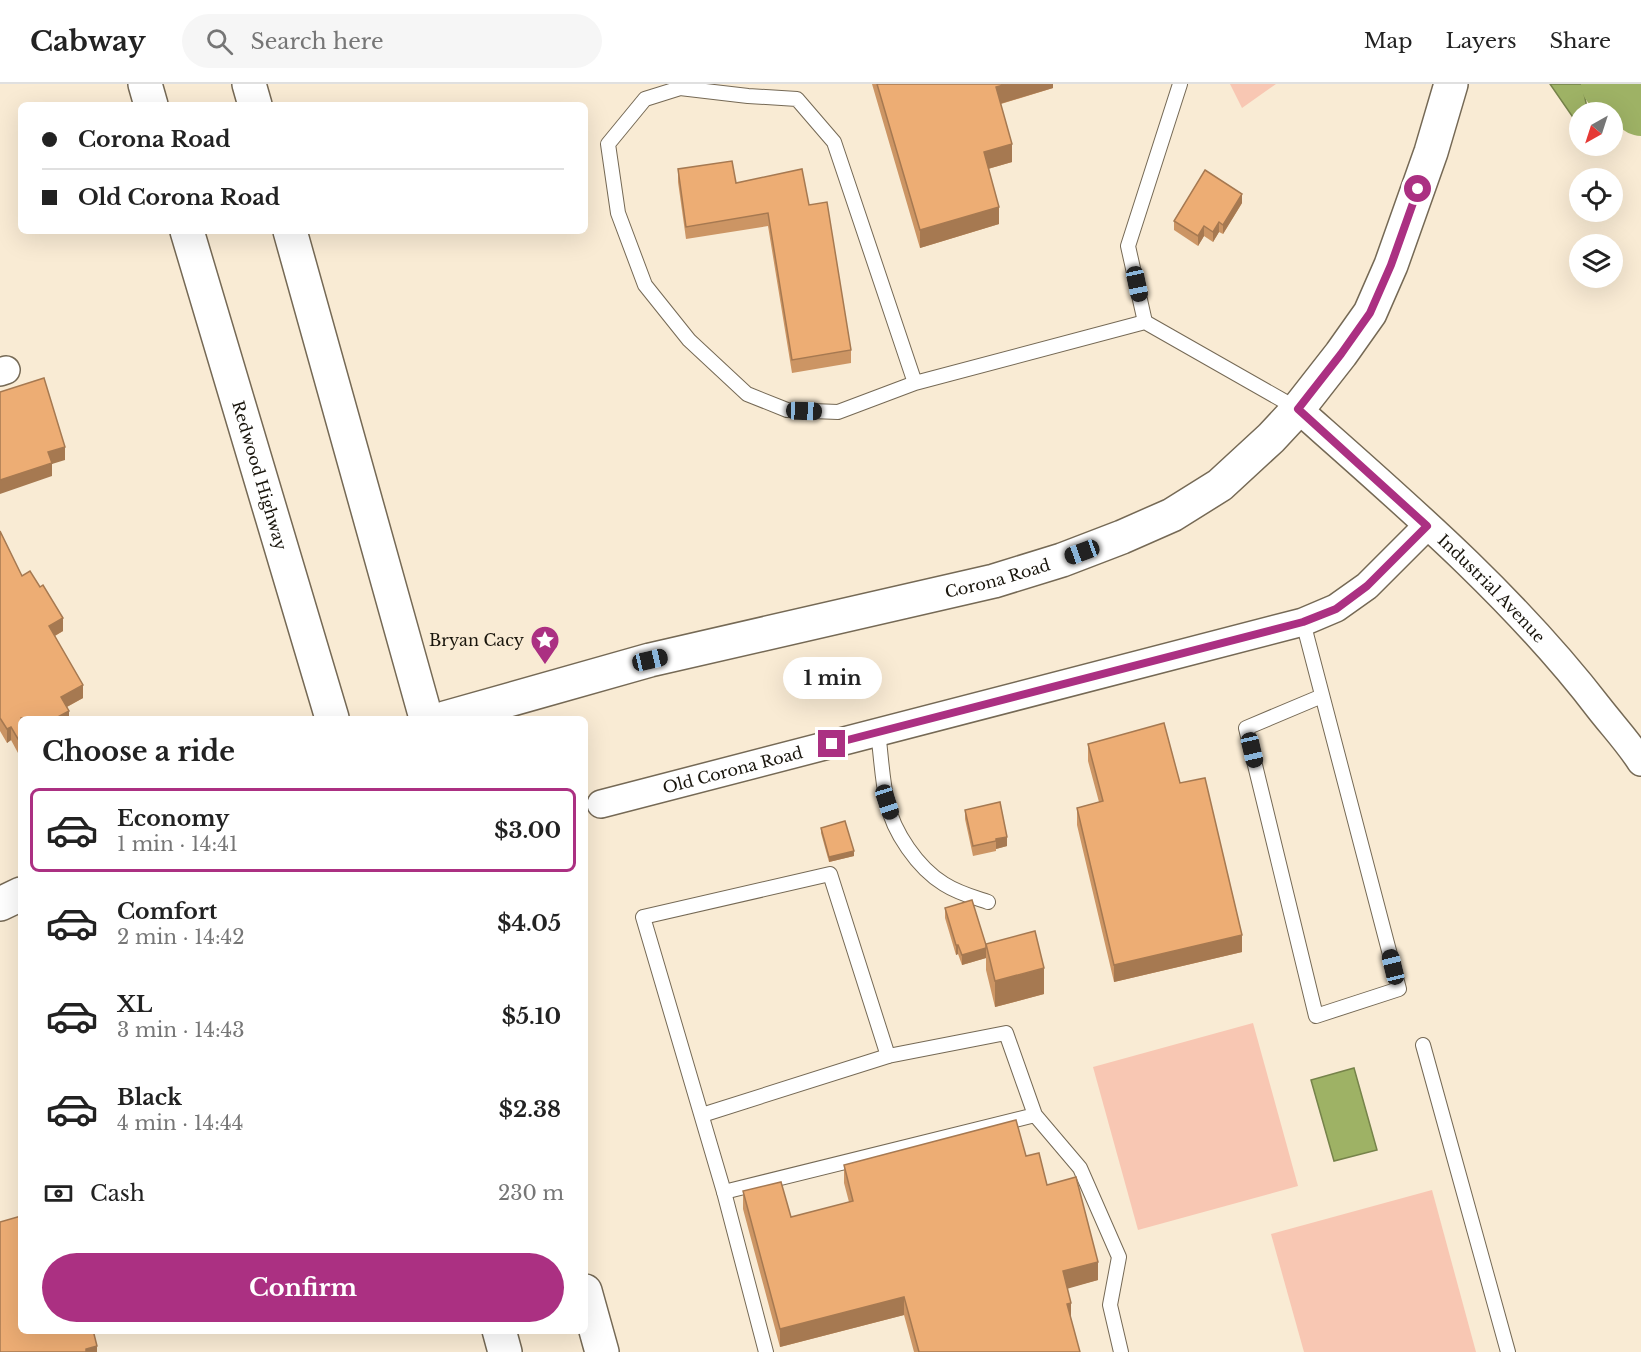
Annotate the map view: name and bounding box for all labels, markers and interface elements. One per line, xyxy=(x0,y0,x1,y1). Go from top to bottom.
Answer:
search box xyxy=(182,14,602,68)
text: Cabway xyxy=(30,24,146,59)
icon: search xyxy=(203,25,236,58)
text: Search here xyxy=(251,28,384,55)
text: Map xyxy=(1364,28,1413,54)
text: Layers xyxy=(1446,28,1517,54)
text: Share xyxy=(1550,28,1611,54)
north arrow xyxy=(1569,102,1623,156)
map controls xyxy=(1569,102,1623,288)
text: Corona Road xyxy=(78,126,231,153)
button: locate xyxy=(1569,168,1623,222)
route start xyxy=(1404,175,1431,202)
text: Old Corona Road xyxy=(78,184,280,211)
button: layers xyxy=(1569,234,1623,288)
car xyxy=(1124,265,1150,303)
street label: Redwood Highway xyxy=(228,398,292,553)
car xyxy=(786,401,822,421)
street label: Industrial Avenue xyxy=(1434,530,1550,647)
car xyxy=(1062,537,1102,567)
street label: Corona Road xyxy=(943,554,1053,602)
place icon: Bryan Cacy xyxy=(529,624,561,666)
place label: Bryan Cacy xyxy=(429,630,525,650)
car xyxy=(630,647,670,673)
callout: 1 min xyxy=(782,657,882,699)
text: 1 min xyxy=(804,666,861,690)
route end xyxy=(818,730,845,757)
car xyxy=(1239,730,1265,770)
text: Choose a ride xyxy=(42,735,235,768)
street label: Old Corona Road xyxy=(661,742,805,798)
car xyxy=(873,782,901,822)
icon: car xyxy=(45,803,99,857)
text: Economy xyxy=(117,805,229,832)
text: $3.00 xyxy=(494,817,561,844)
text: 1 min · 14:41 xyxy=(117,832,238,856)
icon: car xyxy=(45,896,99,950)
text: Comfort xyxy=(117,898,217,925)
text: $4.05 xyxy=(497,910,561,937)
text: 2 min · 14:42 xyxy=(117,925,245,949)
car xyxy=(1380,947,1406,987)
icon: car xyxy=(45,989,99,1043)
text: XL xyxy=(117,991,152,1018)
text: $5.10 xyxy=(502,1003,561,1030)
text: 3 min · 14:43 xyxy=(117,1018,245,1042)
icon: car xyxy=(45,1082,99,1136)
text: Black xyxy=(117,1084,182,1111)
text: $2.38 xyxy=(499,1096,561,1123)
text: 4 min · 14:44 xyxy=(117,1111,243,1135)
icon: cash xyxy=(42,1177,75,1210)
text: Cash xyxy=(90,1180,145,1207)
text: 230 m xyxy=(498,1181,564,1205)
button: Confirm xyxy=(42,1253,564,1322)

